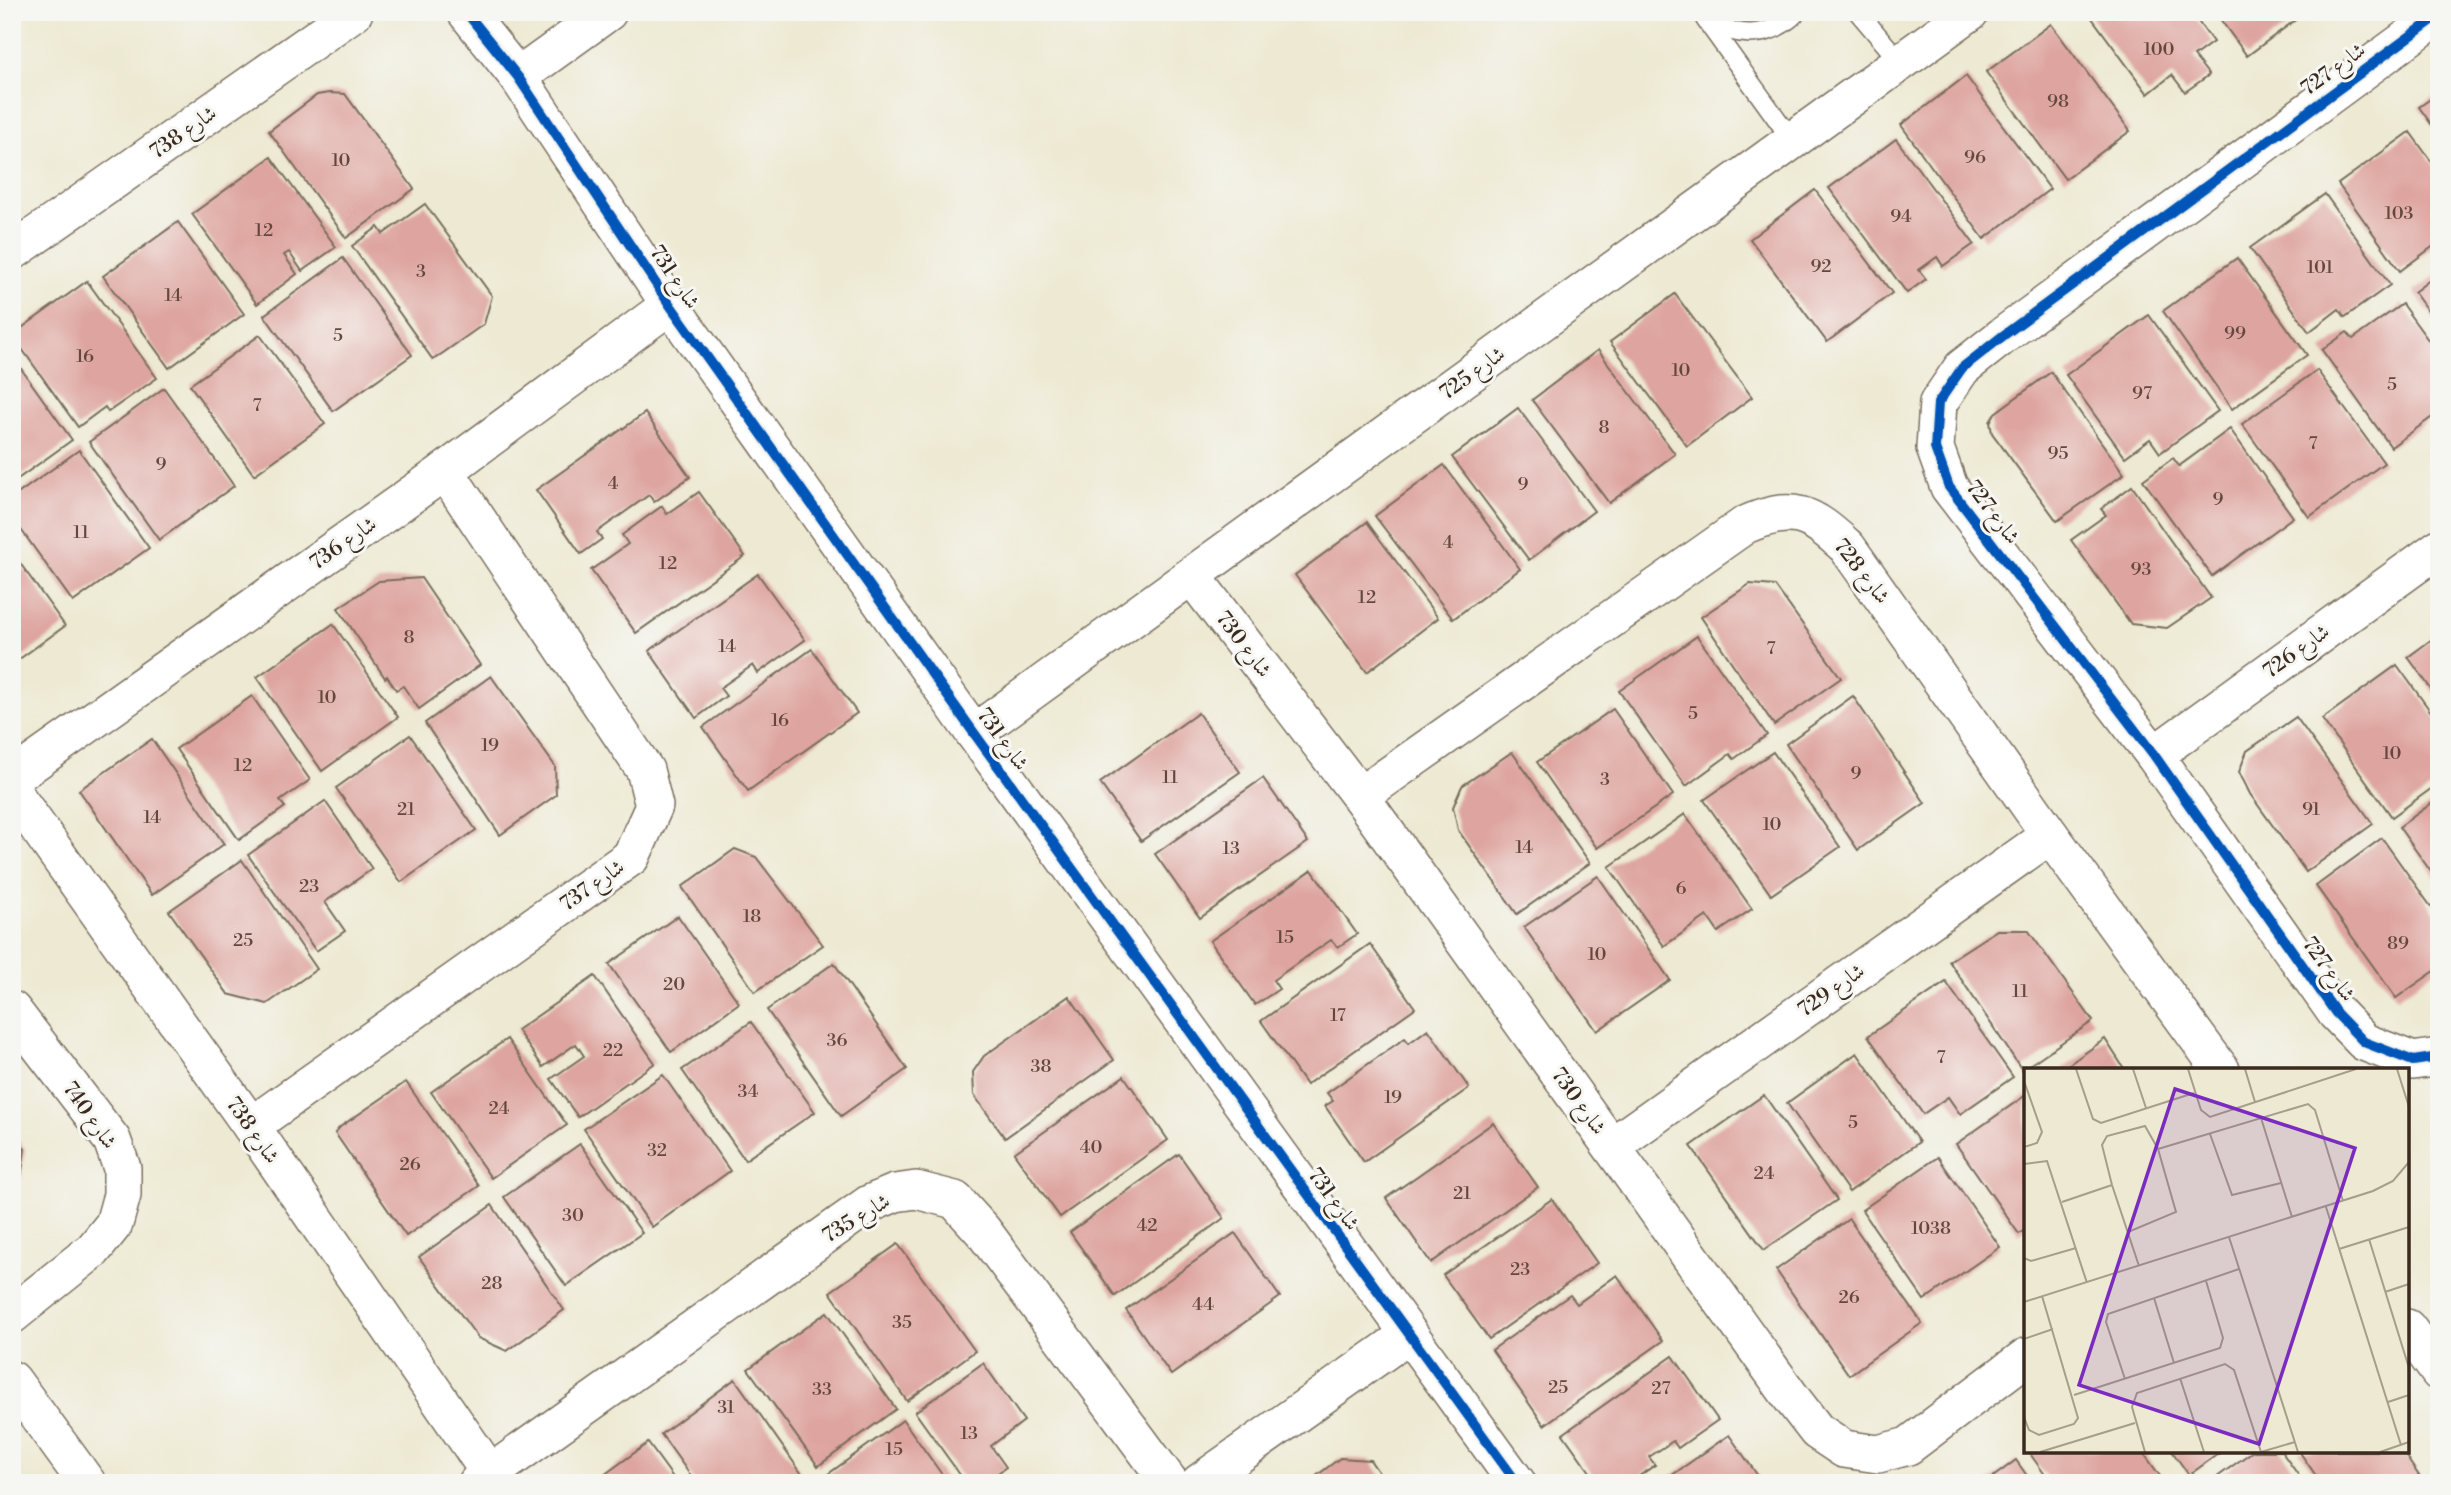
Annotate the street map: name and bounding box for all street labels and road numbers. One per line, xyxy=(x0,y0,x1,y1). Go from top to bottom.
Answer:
street label: شارع 727 xyxy=(2296,38,2373,105)
street label: شارع 738 xyxy=(145,100,224,168)
street label: شارع 731 xyxy=(640,241,705,317)
street label: شارع 725 xyxy=(1435,341,1513,410)
street label: شارع 727 xyxy=(1956,475,2025,552)
street label: شارع 736 xyxy=(305,512,384,579)
street label: شارع 728 xyxy=(1824,534,1895,612)
street label: شارع 730 xyxy=(1207,606,1277,685)
street label: شارع 726 xyxy=(2258,619,2337,688)
street label: شارع 731 xyxy=(967,703,1034,778)
street label: شارع 737 xyxy=(555,854,632,921)
street label: شارع 727 xyxy=(2293,932,2360,1009)
street label: شارع 729 xyxy=(1793,958,1872,1026)
street label: شارع 730 xyxy=(1542,1063,1611,1143)
street label: شارع 740 xyxy=(53,1077,122,1157)
street label: شارع 738 xyxy=(217,1092,285,1171)
street label: شارع 731 xyxy=(1298,1163,1365,1238)
street label: شارع 735 xyxy=(818,1189,897,1253)

